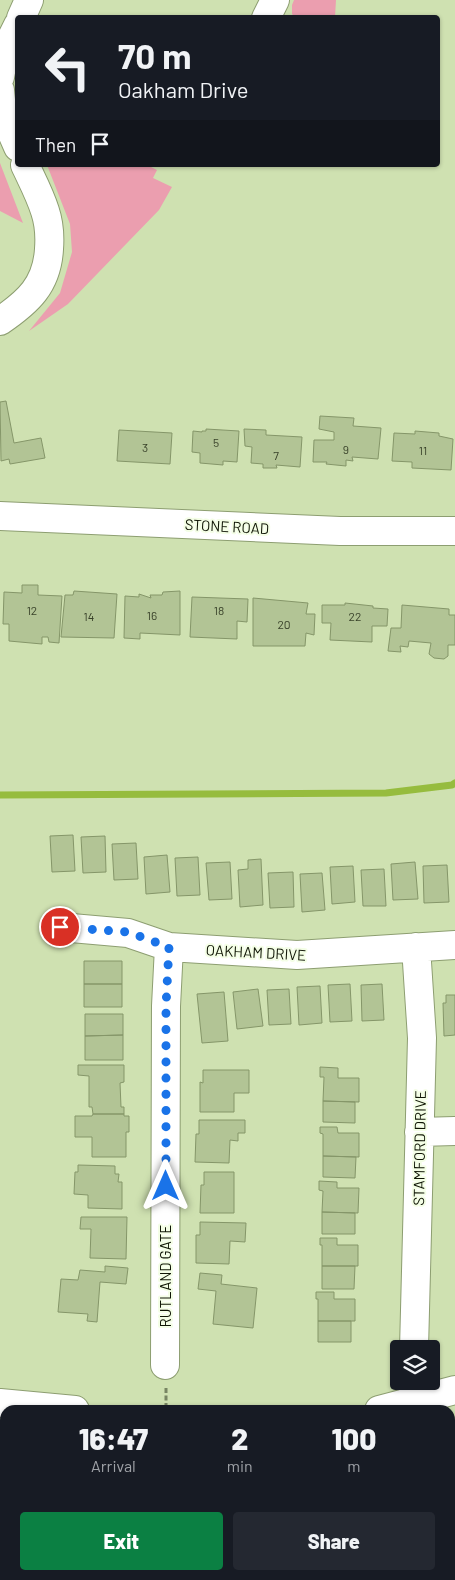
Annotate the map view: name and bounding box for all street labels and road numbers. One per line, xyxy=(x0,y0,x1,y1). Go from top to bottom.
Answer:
street label: STONE ROAD xyxy=(184,515,270,537)
street label: OAKHAM DRIVE xyxy=(205,940,307,964)
street label: STAMFORD DRIVE xyxy=(409,1090,429,1206)
street label: RUTLAND GATE xyxy=(156,1225,174,1327)

